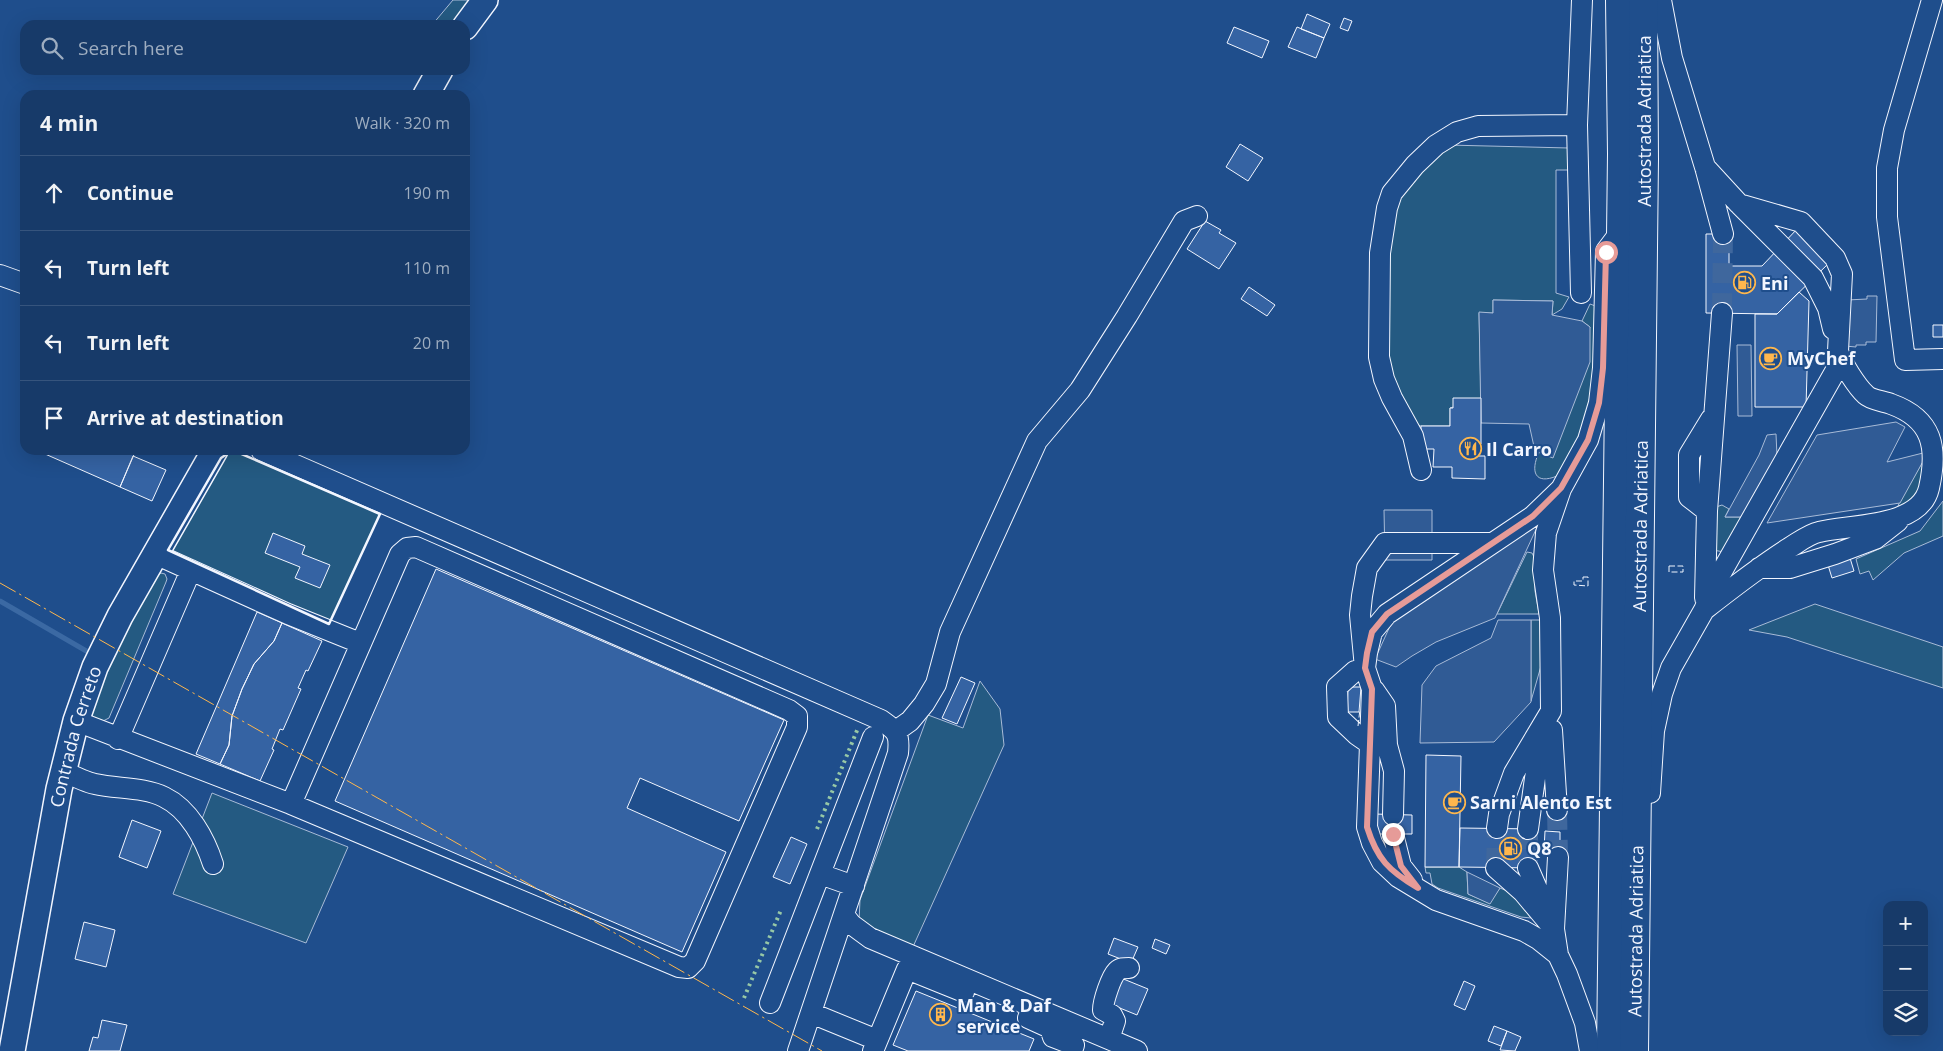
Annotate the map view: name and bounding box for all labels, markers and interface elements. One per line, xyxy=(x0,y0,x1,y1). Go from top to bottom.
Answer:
search box xyxy=(20,20,470,75)
icon: search xyxy=(38,34,66,62)
text: Search here xyxy=(78,35,184,61)
street label: Autostrada Adriatica xyxy=(1632,35,1656,207)
text: 4 min xyxy=(40,109,98,137)
text: Walk · 320 m xyxy=(355,112,450,134)
icon: ahead xyxy=(40,179,68,207)
text: Continue xyxy=(87,180,174,206)
text: 190 m xyxy=(404,182,450,204)
route start xyxy=(1595,241,1618,264)
icon: left xyxy=(40,254,68,282)
text: Turn left xyxy=(87,255,169,281)
text: 110 m xyxy=(404,257,450,279)
fuel station icon: Eni xyxy=(1733,271,1757,295)
place label: Eni xyxy=(1761,271,1788,295)
icon: left xyxy=(40,329,68,357)
text: Turn left xyxy=(87,330,169,356)
text: 20 m xyxy=(413,332,450,354)
cafe icon: MyChef xyxy=(1759,346,1783,370)
place label: MyChef xyxy=(1787,346,1856,370)
icon: arrive xyxy=(40,404,68,432)
text: Arrive at destination xyxy=(87,405,284,431)
restaurant icon: Il Carro xyxy=(1458,437,1482,461)
place label: Il Carro xyxy=(1486,437,1552,461)
street label: Autostrada Adriatica xyxy=(1627,440,1653,612)
street label: Contrada Cerreto xyxy=(44,662,107,809)
cafe icon: Sarni Alento Est xyxy=(1442,790,1466,814)
place label: Sarni Alento Est xyxy=(1470,790,1612,814)
route end xyxy=(1382,823,1405,846)
fuel station icon: Q8 xyxy=(1499,836,1523,860)
place label: Q8 xyxy=(1527,836,1552,860)
street label: Autostrada Adriatica xyxy=(1622,845,1648,1017)
map controls xyxy=(1883,901,1928,1036)
button: + xyxy=(1883,901,1928,946)
button: − xyxy=(1883,946,1928,991)
button: layers xyxy=(1883,991,1928,1036)
place label: Man & Daf service xyxy=(957,993,1052,1038)
building icon: Man & Daf service xyxy=(929,1003,953,1027)

